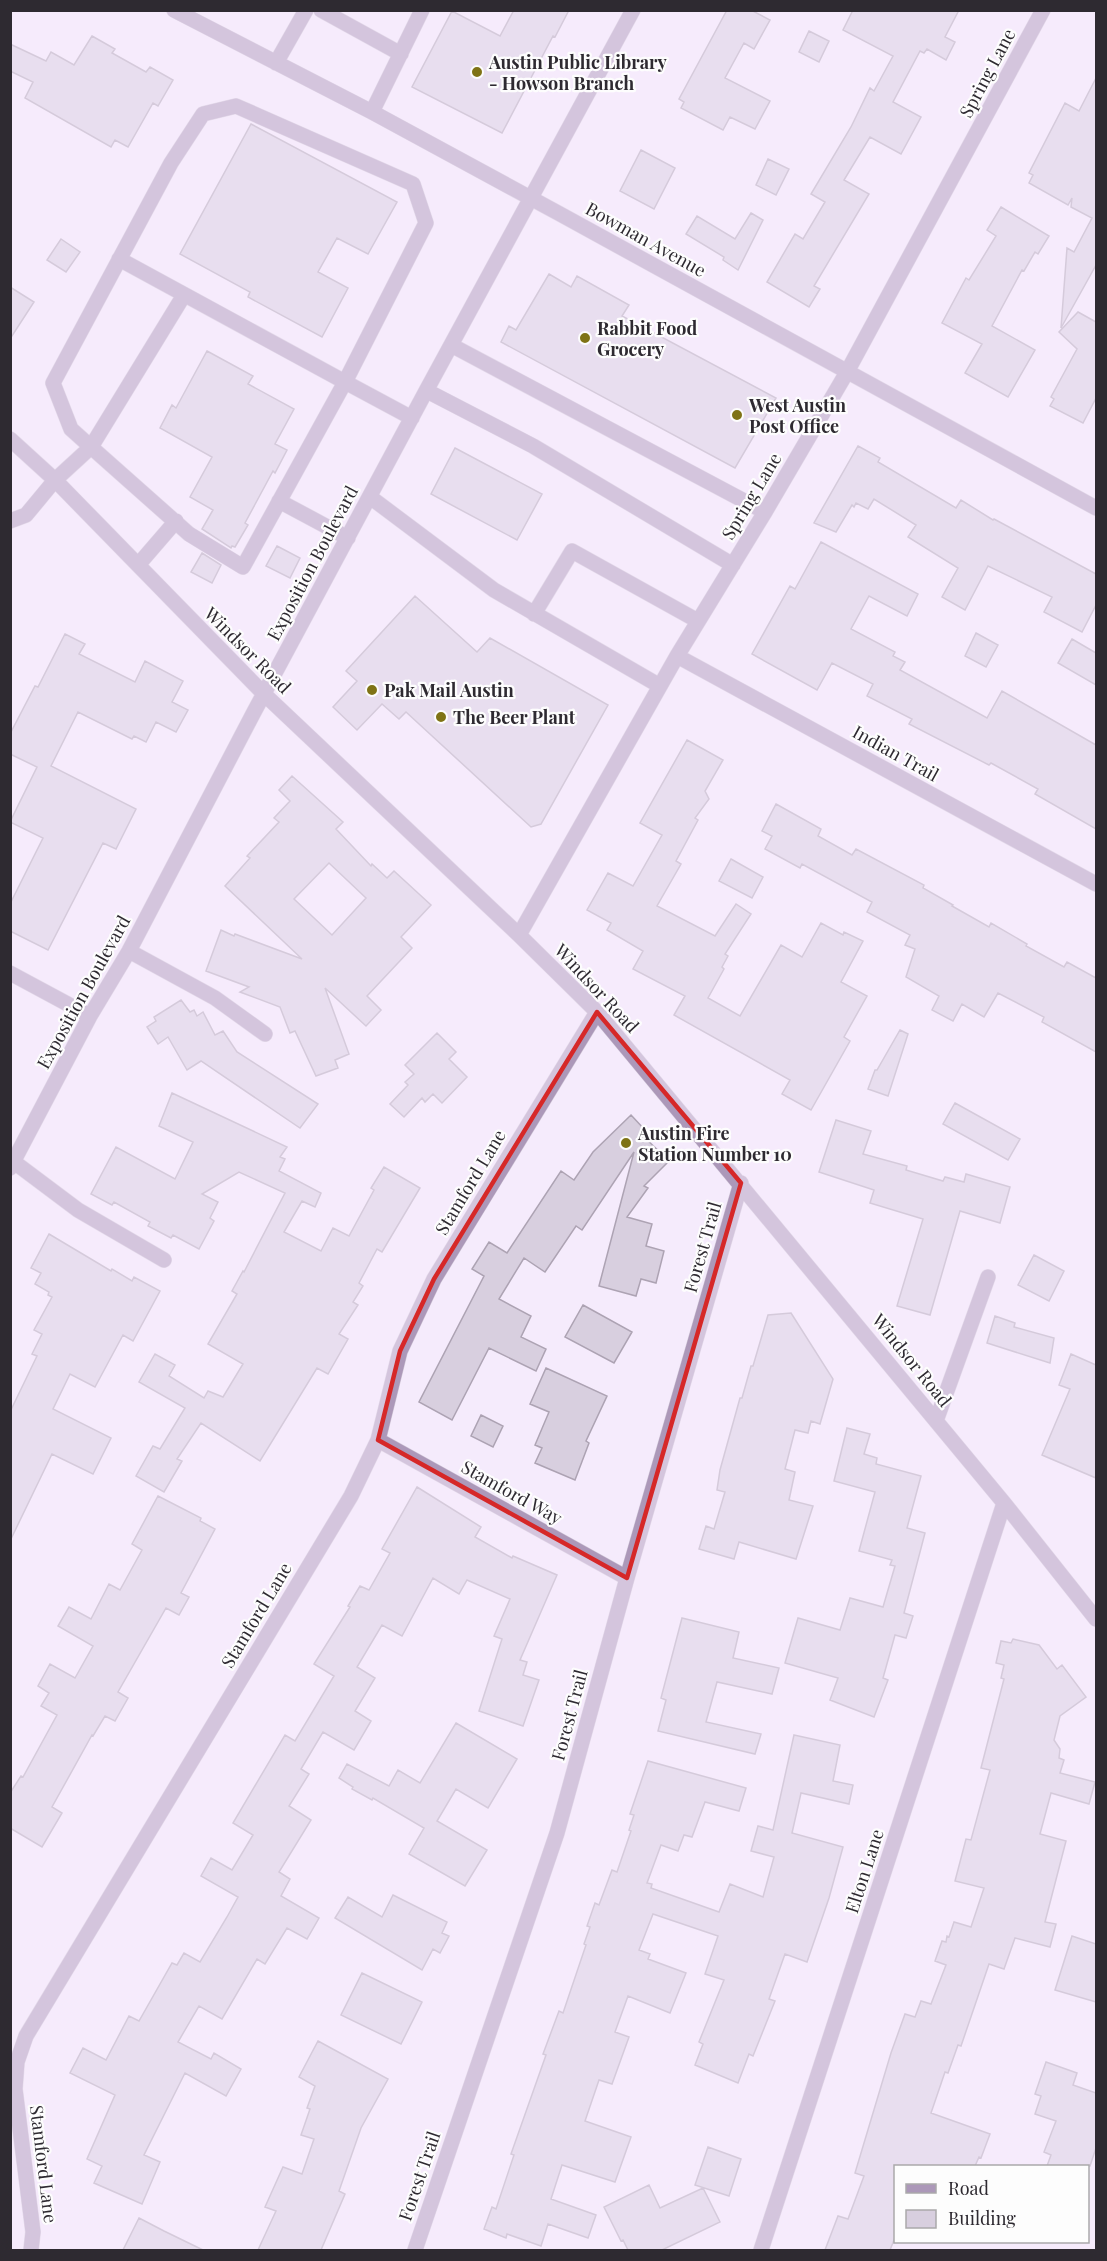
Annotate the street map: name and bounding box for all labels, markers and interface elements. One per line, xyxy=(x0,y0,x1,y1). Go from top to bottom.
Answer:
street label: Spring Lane xyxy=(954,24,1020,122)
place label: Austin Public Library - Howson Branch xyxy=(488,50,667,95)
marker: Austin Public Library - Howson Branch xyxy=(470,65,484,79)
street label: Bowman Avenue xyxy=(582,196,710,282)
place label: Rabbit Food Grocery xyxy=(597,316,698,361)
marker: Rabbit Food Grocery xyxy=(578,331,592,345)
place label: West Austin Post Office xyxy=(748,393,846,438)
marker: West Austin Post Office xyxy=(730,408,744,422)
street label: Spring Lane xyxy=(716,448,786,544)
street label: Exposition Boulevard xyxy=(261,481,363,645)
street label: Windsor Road xyxy=(199,601,297,699)
place label: Pak Mail Austin xyxy=(384,678,514,702)
marker: Pak Mail Austin xyxy=(365,683,379,697)
place label: The Beer Plant xyxy=(453,705,576,729)
marker: The Beer Plant xyxy=(434,710,448,724)
street label: Indian Trail xyxy=(849,719,943,787)
street label: Exposition Boulevard xyxy=(31,911,135,1073)
street label: Windsor Road xyxy=(549,938,645,1038)
place label: Austin Fire Station Number 10 xyxy=(637,1121,792,1166)
street label: Stamford Lane xyxy=(429,1125,511,1239)
marker: Austin Fire Station Number 10 xyxy=(619,1136,633,1150)
street label: Forest Trail xyxy=(678,1199,726,1295)
street label: Windsor Road xyxy=(866,1308,957,1412)
street label: Stamford Way xyxy=(457,1454,567,1530)
street label: Stamford Lane xyxy=(215,1558,297,1672)
street label: Forest Trail xyxy=(545,1667,593,1763)
street label: Elton Lane xyxy=(839,1826,889,1916)
street label: Stamford Lane xyxy=(25,2104,63,2224)
street label: Forest Trail xyxy=(392,2128,446,2224)
legend xyxy=(894,2165,1089,2243)
text: Road xyxy=(948,2176,989,2200)
text: Building xyxy=(948,2206,1016,2230)

